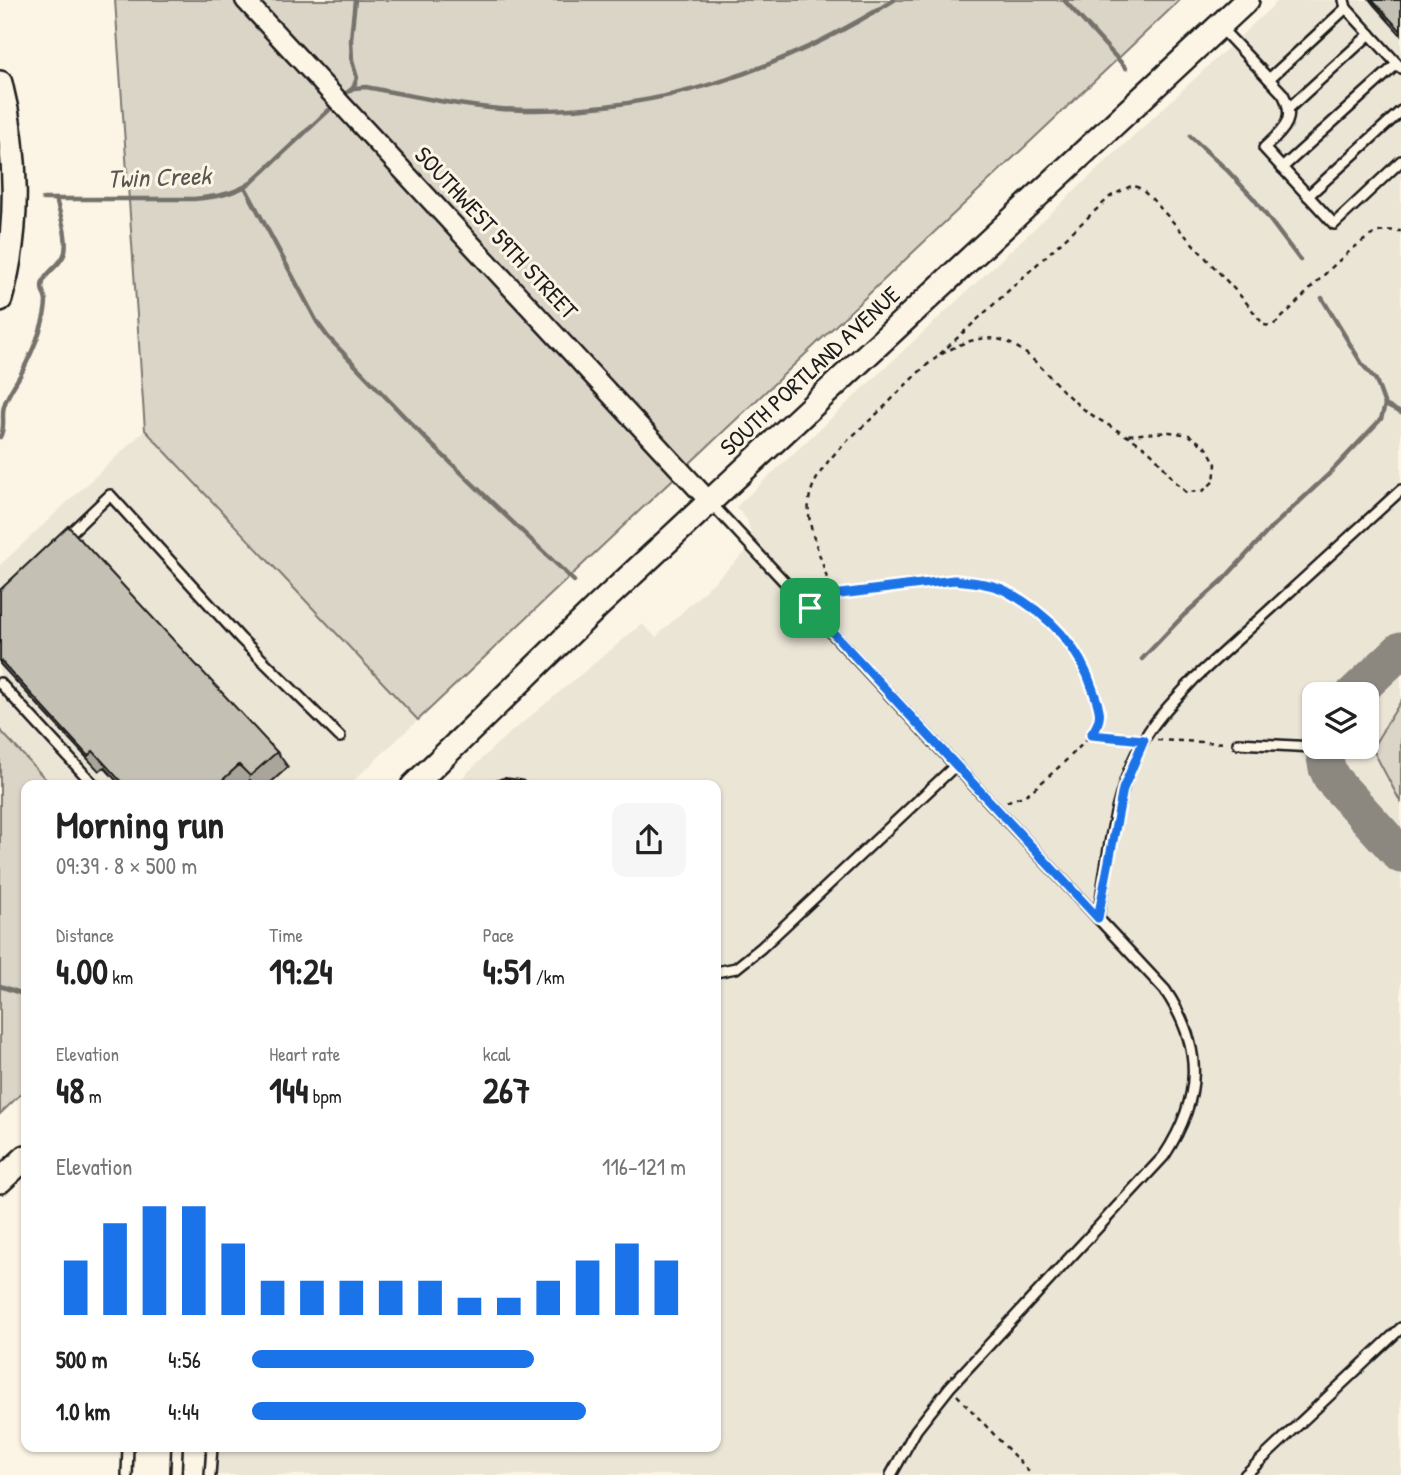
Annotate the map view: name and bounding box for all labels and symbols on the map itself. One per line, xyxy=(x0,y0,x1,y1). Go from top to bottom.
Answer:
street label: SOUTHWEST 59TH STREET xyxy=(408,139,586,326)
water label: Twin Creek xyxy=(107,157,214,196)
street label: SOUTH PORTLAND AVENUE xyxy=(712,278,907,462)
pin xyxy=(780,578,840,638)

